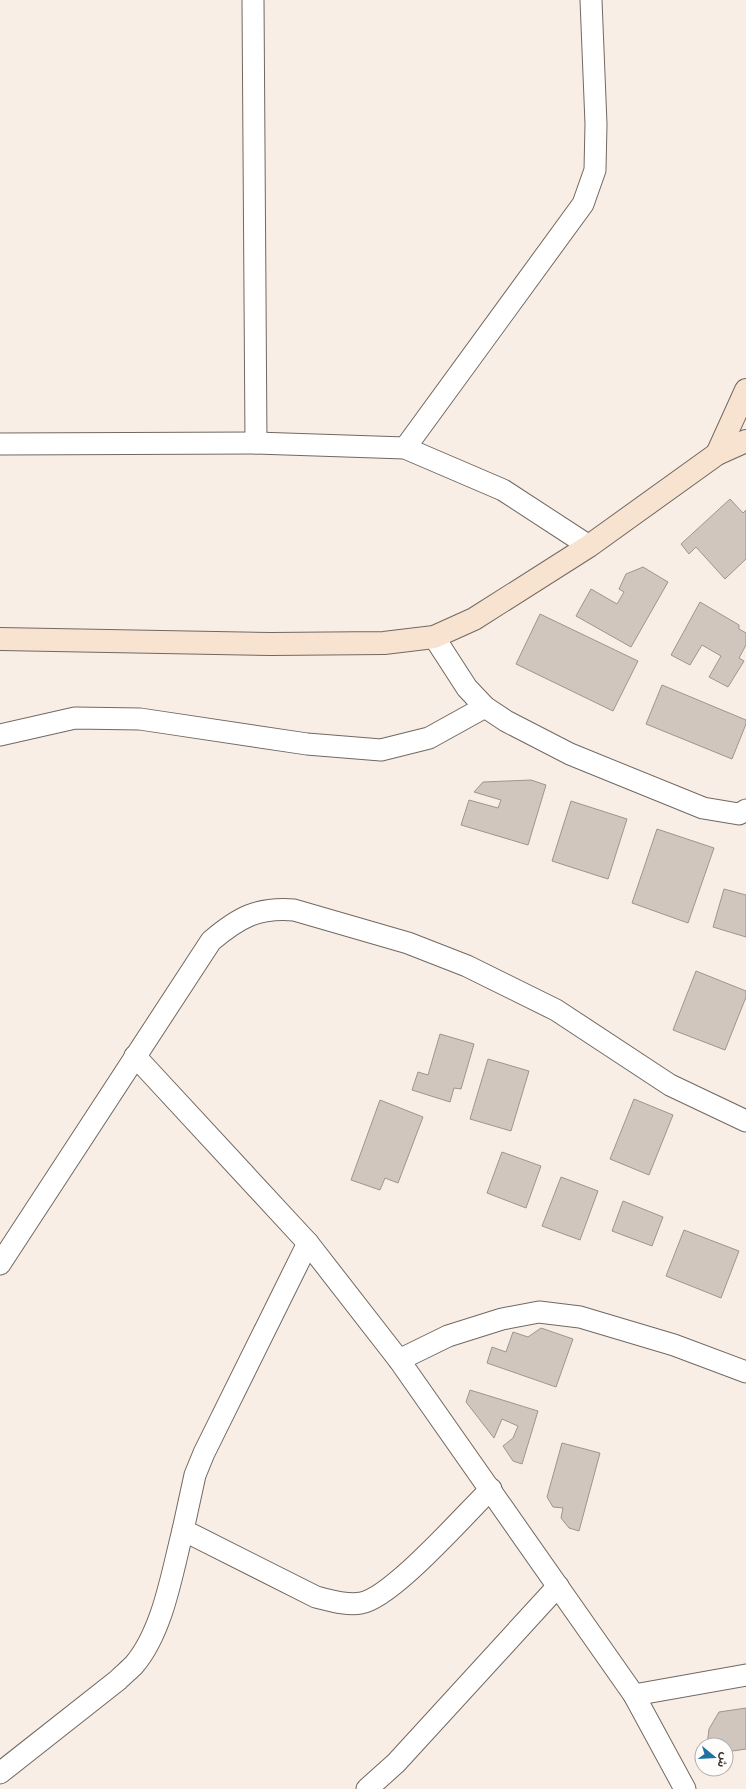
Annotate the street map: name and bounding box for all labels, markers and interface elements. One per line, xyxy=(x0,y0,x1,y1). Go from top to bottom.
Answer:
north arrow xyxy=(694,1737,734,1777)
text: ش xyxy=(715,1751,732,1769)

